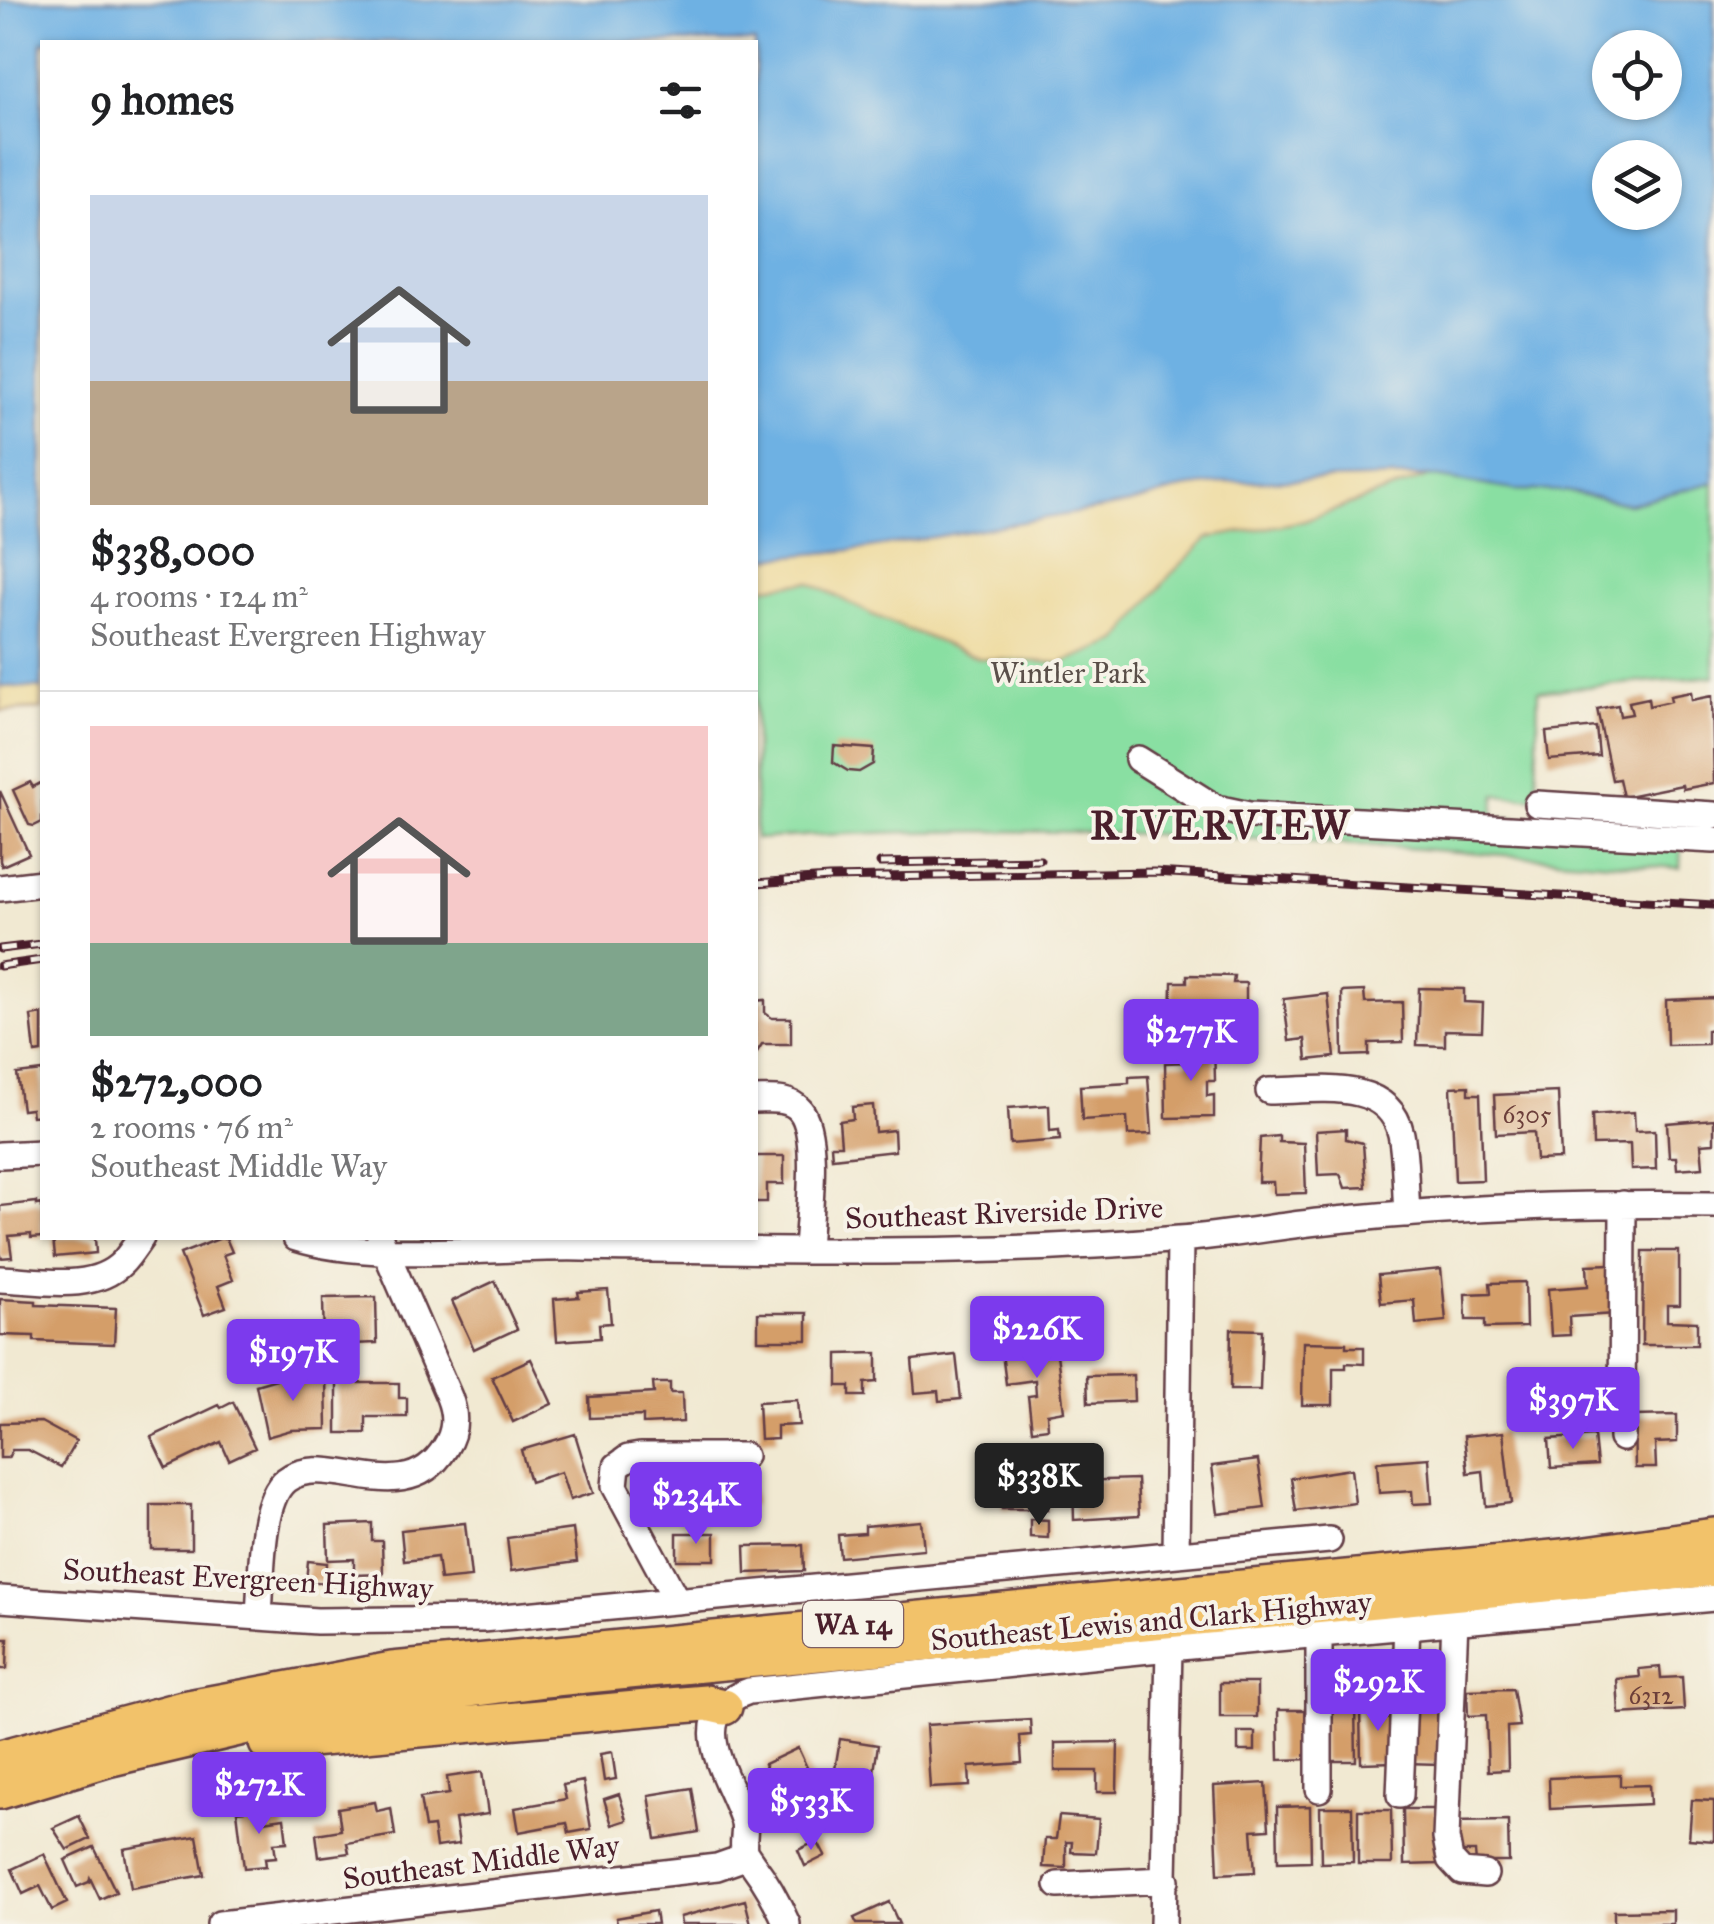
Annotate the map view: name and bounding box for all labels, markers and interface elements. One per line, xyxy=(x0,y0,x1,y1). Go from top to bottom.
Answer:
map controls xyxy=(1592,30,1682,230)
button: locate xyxy=(1592,30,1682,120)
icon: filters xyxy=(653,73,708,128)
text: 9 homes xyxy=(90,74,234,126)
button: layers xyxy=(1592,140,1682,230)
icon: home xyxy=(309,260,489,440)
text: $338,000 xyxy=(90,525,255,577)
text: 4 rooms · 124 m² xyxy=(90,577,308,616)
text: Southeast Evergreen Highway xyxy=(90,616,486,655)
park label: Wintler Park xyxy=(990,655,1146,691)
icon: home xyxy=(309,791,489,971)
district label: RIVERVIEW xyxy=(1090,801,1352,850)
pin: $277K xyxy=(1121,999,1261,1084)
text: $277K xyxy=(1146,1012,1236,1051)
text: $272,000 xyxy=(90,1056,263,1108)
house number: 6305 xyxy=(1503,1099,1552,1130)
text: 2 rooms · 76 m² xyxy=(90,1108,293,1147)
text: Southeast Middle Way xyxy=(90,1147,387,1186)
street label: Southeast Riverside Drive xyxy=(844,1189,1164,1237)
pin: $226K xyxy=(967,1296,1107,1381)
text: $226K xyxy=(992,1309,1082,1348)
pin: $197K xyxy=(223,1319,363,1404)
text: $197K xyxy=(249,1332,337,1371)
pin: $397K xyxy=(1503,1367,1643,1452)
text: $397K xyxy=(1529,1380,1617,1419)
pin: $338K xyxy=(969,1443,1109,1528)
text: $338K xyxy=(997,1456,1081,1495)
pin: $234K xyxy=(626,1462,766,1547)
text: $234K xyxy=(652,1475,740,1514)
street label: Southeast Evergreen Highway xyxy=(62,1551,435,1607)
street label: Southeast Lewis and Clark Highway xyxy=(929,1584,1374,1658)
road number: WA 14 xyxy=(803,1601,903,1647)
pin: $292K xyxy=(1308,1649,1448,1734)
text: $292K xyxy=(1333,1662,1423,1701)
house number: 6312 xyxy=(1628,1680,1674,1711)
pin: $272K xyxy=(189,1752,329,1837)
text: $272K xyxy=(214,1765,304,1804)
pin: $533K xyxy=(741,1768,881,1853)
text: $533K xyxy=(770,1781,852,1820)
street label: Southeast Middle Way xyxy=(341,1827,622,1897)

